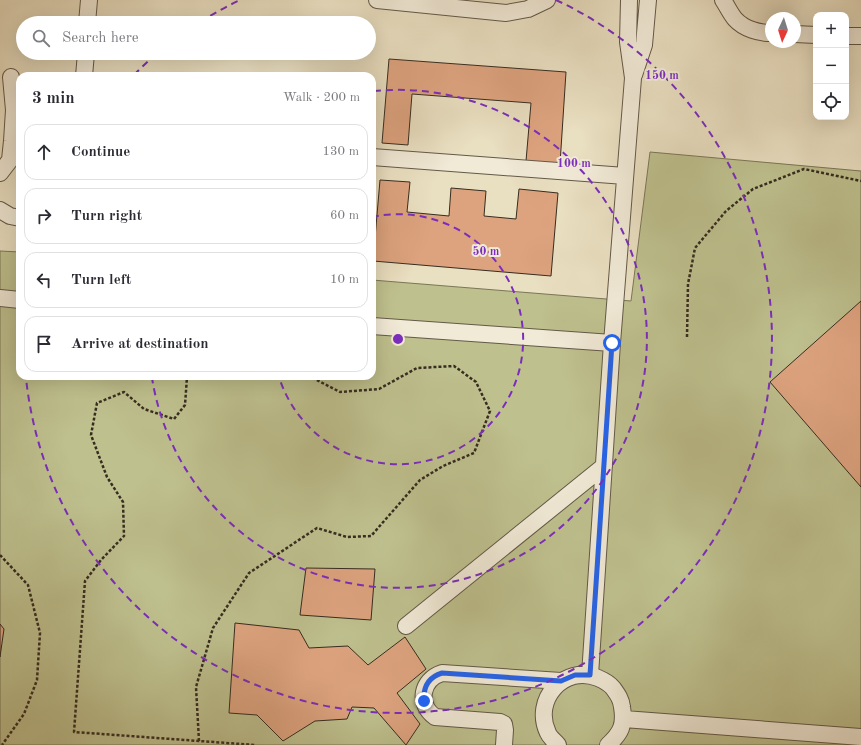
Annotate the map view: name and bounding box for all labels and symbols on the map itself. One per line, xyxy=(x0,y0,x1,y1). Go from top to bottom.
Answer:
north arrow xyxy=(765,12,801,48)
text: 150 m xyxy=(645,69,679,82)
text: 100 m xyxy=(557,158,591,170)
text: 50 m xyxy=(473,245,500,258)
centre of rings xyxy=(391,332,405,346)
route start xyxy=(603,334,621,352)
route end xyxy=(415,692,433,710)

